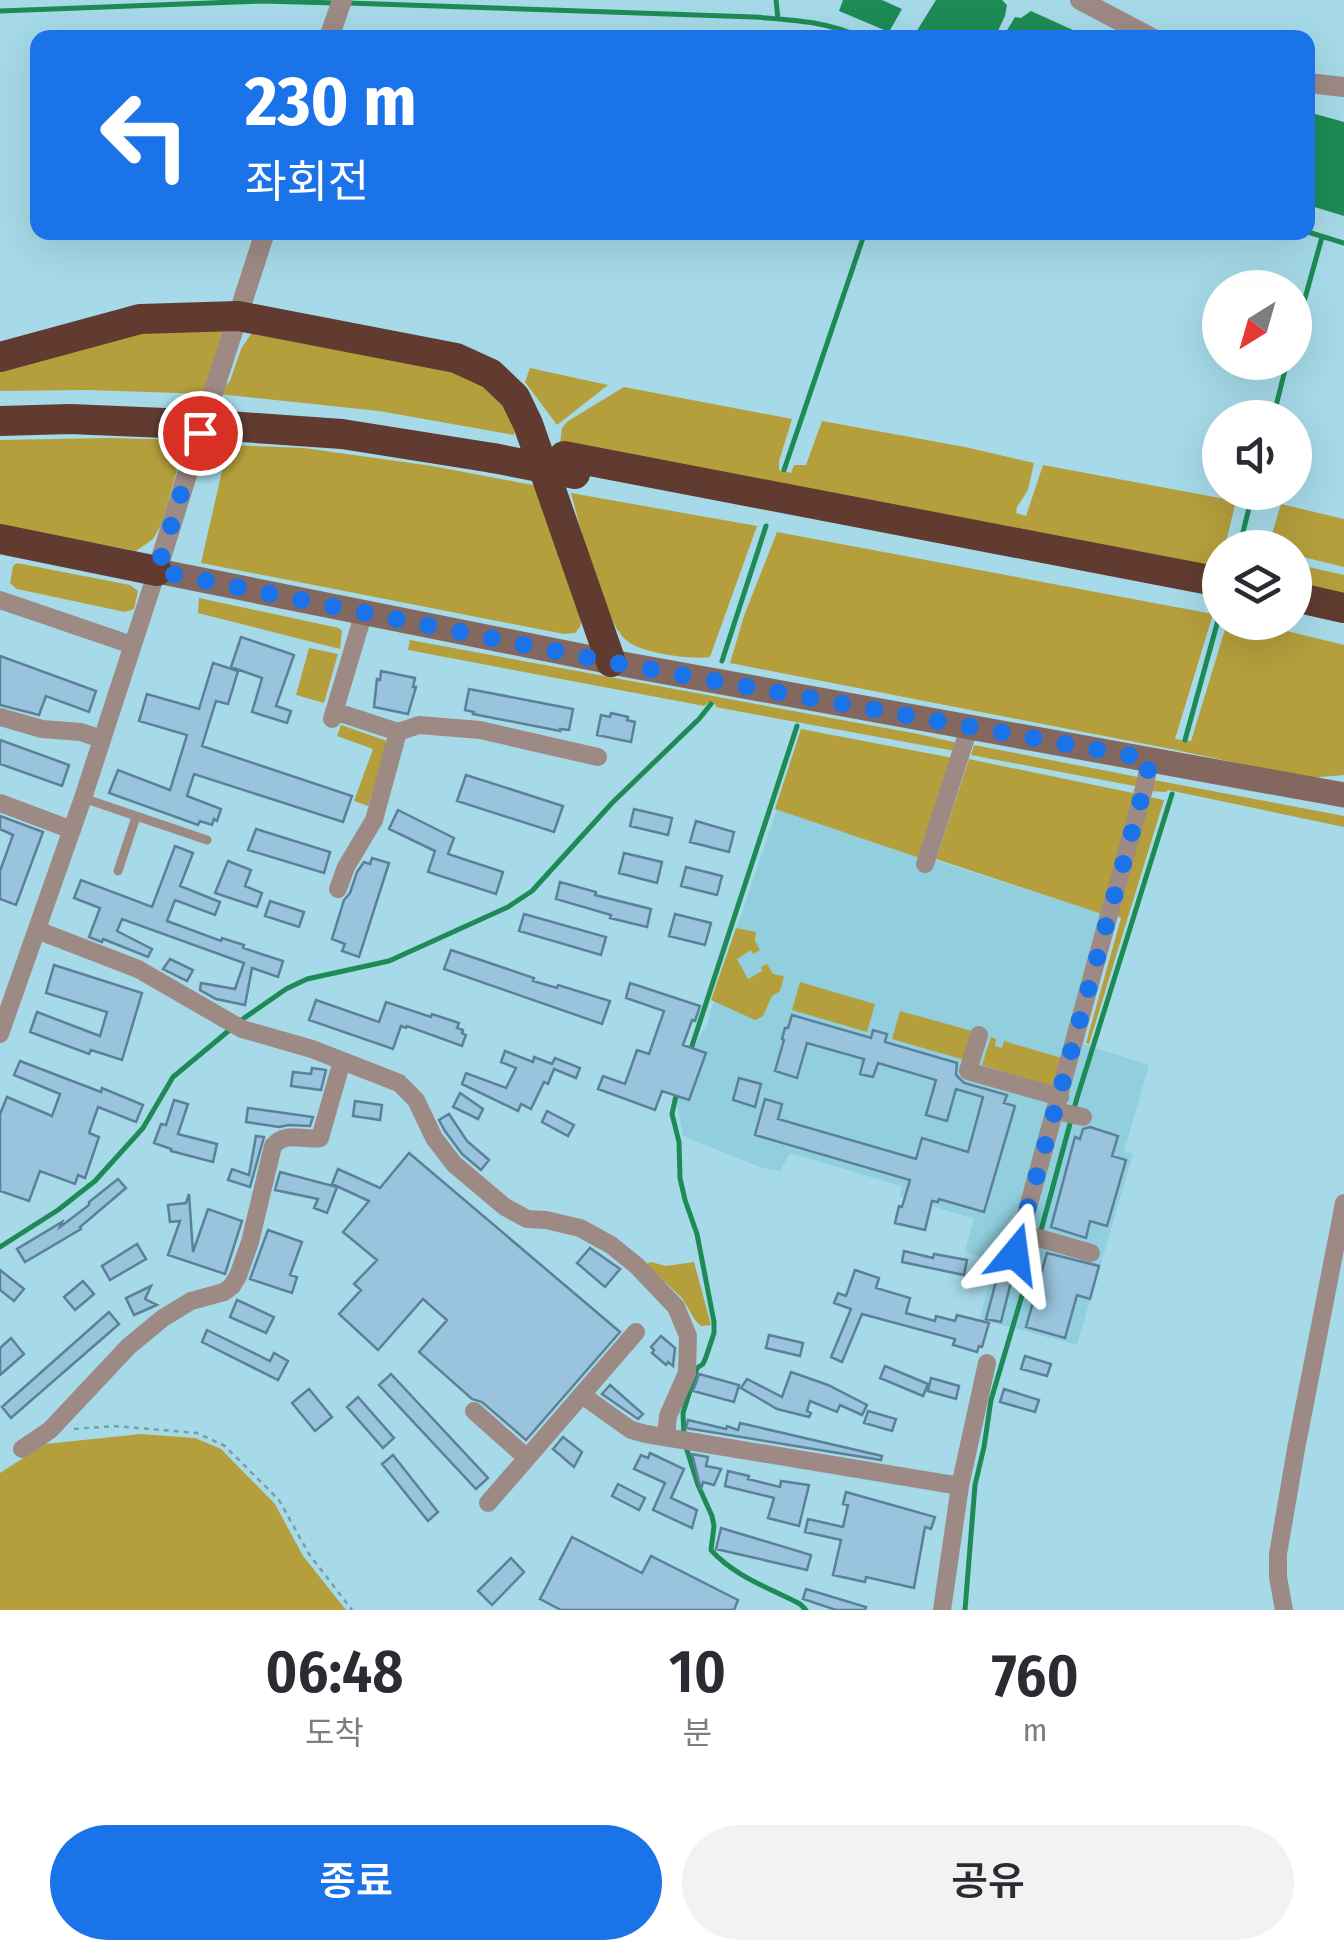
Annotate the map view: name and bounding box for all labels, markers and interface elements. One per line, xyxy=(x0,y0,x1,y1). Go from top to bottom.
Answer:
text: 230 m xyxy=(245,60,417,144)
icon: left xyxy=(80,70,210,200)
text: 좌회전 xyxy=(245,155,369,209)
north arrow xyxy=(1202,270,1312,380)
map controls xyxy=(1202,270,1312,640)
pin xyxy=(158,391,243,476)
button: sound xyxy=(1202,400,1312,510)
icon: arrive xyxy=(173,406,228,461)
button: layers xyxy=(1202,530,1312,640)
position arrow xyxy=(963,1202,1067,1306)
text: 06:48 xyxy=(265,1636,404,1708)
text: 10 xyxy=(669,1636,726,1708)
text: 760 xyxy=(991,1640,1079,1712)
text: m xyxy=(1023,1711,1047,1749)
text: 도착 xyxy=(305,1714,364,1752)
text: 분 xyxy=(683,1714,712,1752)
button: 종료 xyxy=(50,1825,662,1940)
button: 공유 xyxy=(682,1825,1294,1940)

